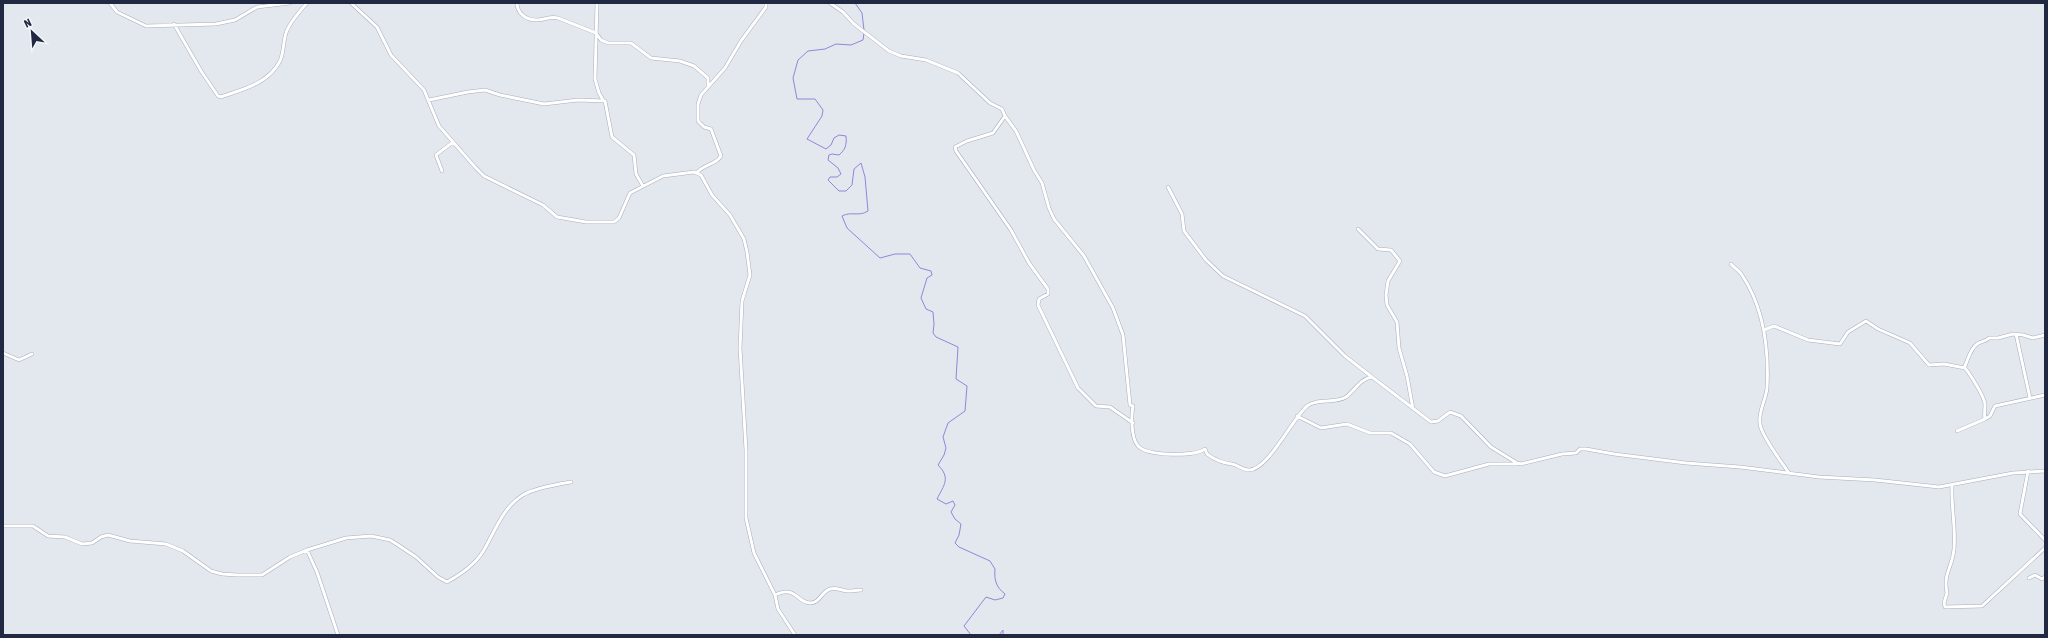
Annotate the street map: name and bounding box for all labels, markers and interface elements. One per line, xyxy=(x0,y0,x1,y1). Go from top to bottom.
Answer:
north arrow xyxy=(12,12,52,52)
text: N xyxy=(22,16,33,30)

